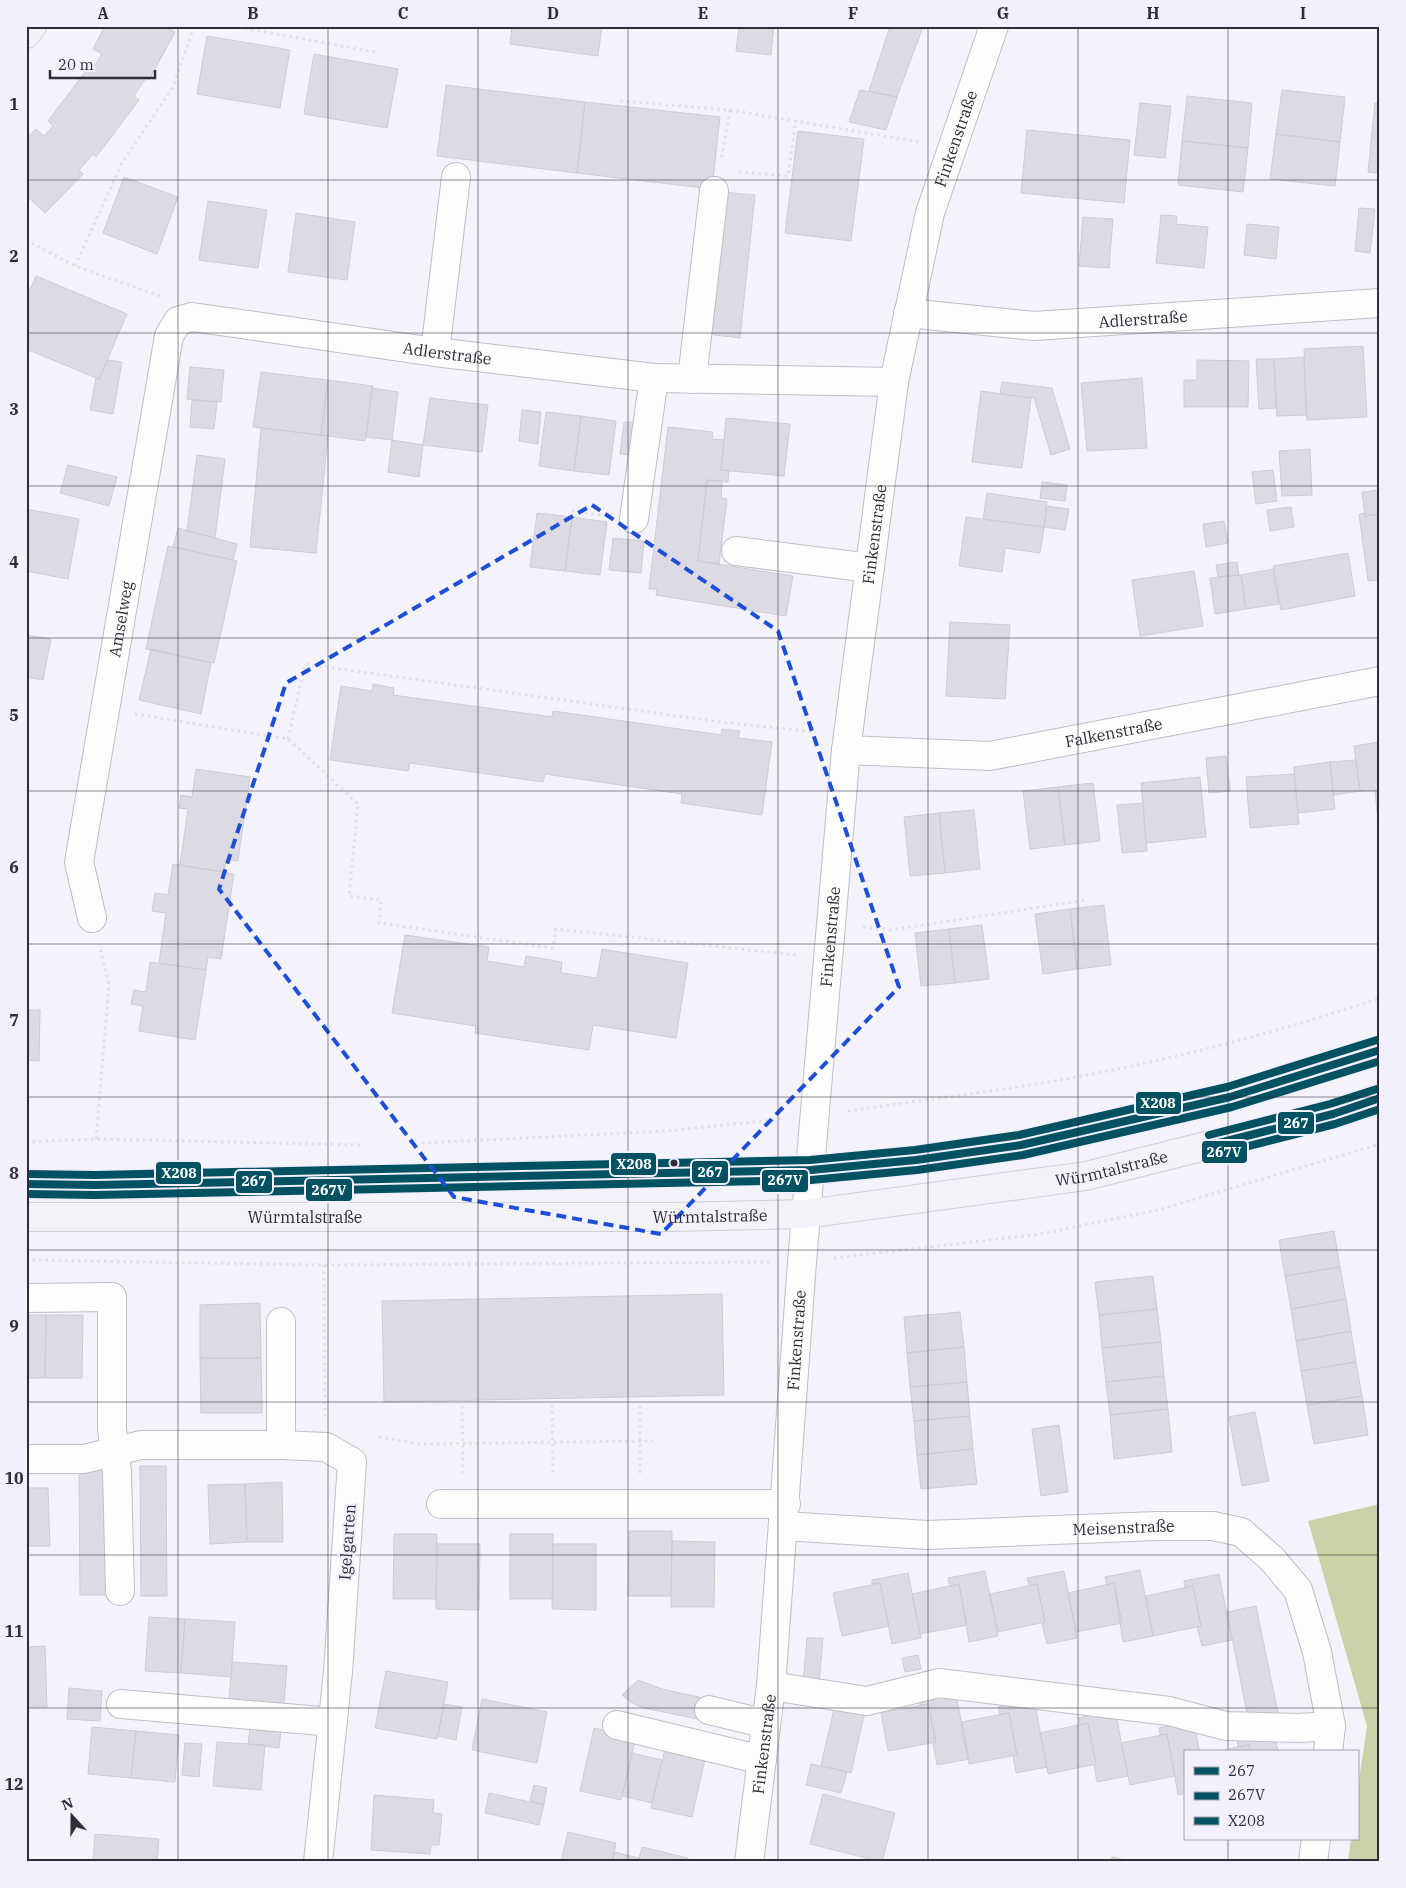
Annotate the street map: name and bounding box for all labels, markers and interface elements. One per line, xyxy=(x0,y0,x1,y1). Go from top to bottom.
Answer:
text: A xyxy=(97,3,109,23)
text: B xyxy=(247,3,259,23)
text: C xyxy=(398,3,408,23)
text: D xyxy=(547,3,559,23)
text: E xyxy=(698,3,708,23)
text: F xyxy=(848,3,858,23)
text: G xyxy=(997,3,1009,23)
text: H xyxy=(1147,3,1160,23)
text: I xyxy=(1300,3,1306,23)
scale bar xyxy=(50,48,155,80)
text: 20 m xyxy=(58,55,94,74)
street label: Finkenstraße xyxy=(930,88,981,189)
text: 1 xyxy=(9,94,19,114)
text: 2 xyxy=(9,246,19,266)
street label: Adlerstraße xyxy=(1098,306,1188,332)
street label: Adlerstraße xyxy=(402,338,493,369)
text: 3 xyxy=(9,399,19,419)
street label: Finkenstraße xyxy=(858,483,891,586)
text: 4 xyxy=(9,552,19,572)
street label: Amselweg xyxy=(104,579,137,659)
text: 5 xyxy=(9,705,19,725)
street label: Falkenstraße xyxy=(1063,713,1164,751)
text: 6 xyxy=(9,857,19,877)
street label: Finkenstraße xyxy=(816,886,844,988)
text: 7 xyxy=(9,1010,19,1030)
line badge: X208 xyxy=(1135,1091,1182,1115)
text: X208 xyxy=(1140,1094,1176,1112)
line badge: 267 xyxy=(1277,1111,1315,1135)
text: 267 xyxy=(1283,1114,1309,1132)
line badge: 267V xyxy=(1201,1140,1248,1164)
text: 267V xyxy=(1207,1143,1242,1161)
street label: Würmtalstraße xyxy=(1054,1146,1170,1190)
line badge: X208 xyxy=(610,1152,657,1176)
text: X208 xyxy=(616,1155,652,1173)
unlabelled marker xyxy=(669,1158,679,1168)
line badge: 267 xyxy=(691,1160,729,1184)
line badge: X208 xyxy=(155,1161,202,1185)
text: 8 xyxy=(9,1163,19,1183)
text: 267 xyxy=(697,1163,723,1181)
text: X208 xyxy=(161,1164,197,1182)
line badge: 267V xyxy=(761,1169,809,1193)
line badge: 267 xyxy=(235,1170,273,1194)
text: 267V xyxy=(768,1171,803,1189)
text: 267 xyxy=(241,1172,267,1190)
line badge: 267V xyxy=(305,1178,353,1202)
text: 267V xyxy=(312,1181,347,1199)
street label: Würmtalstraße xyxy=(653,1205,768,1227)
street label: Würmtalstraße xyxy=(248,1207,362,1227)
street label: Finkenstraße xyxy=(783,1289,810,1391)
text: 9 xyxy=(9,1316,19,1336)
text: 10 xyxy=(4,1468,24,1488)
street label: Igelgarten xyxy=(334,1503,360,1581)
street label: Meisenstraße xyxy=(1072,1516,1175,1539)
text: 11 xyxy=(4,1621,24,1641)
street label: Finkenstraße xyxy=(748,1693,780,1795)
legend xyxy=(1184,1750,1358,1840)
text: 267 xyxy=(1228,1761,1255,1780)
text: 12 xyxy=(4,1774,24,1794)
text: 267V xyxy=(1228,1785,1265,1804)
north arrow xyxy=(48,1790,98,1840)
text: N xyxy=(59,1793,76,1814)
text: X208 xyxy=(1228,1811,1265,1830)

